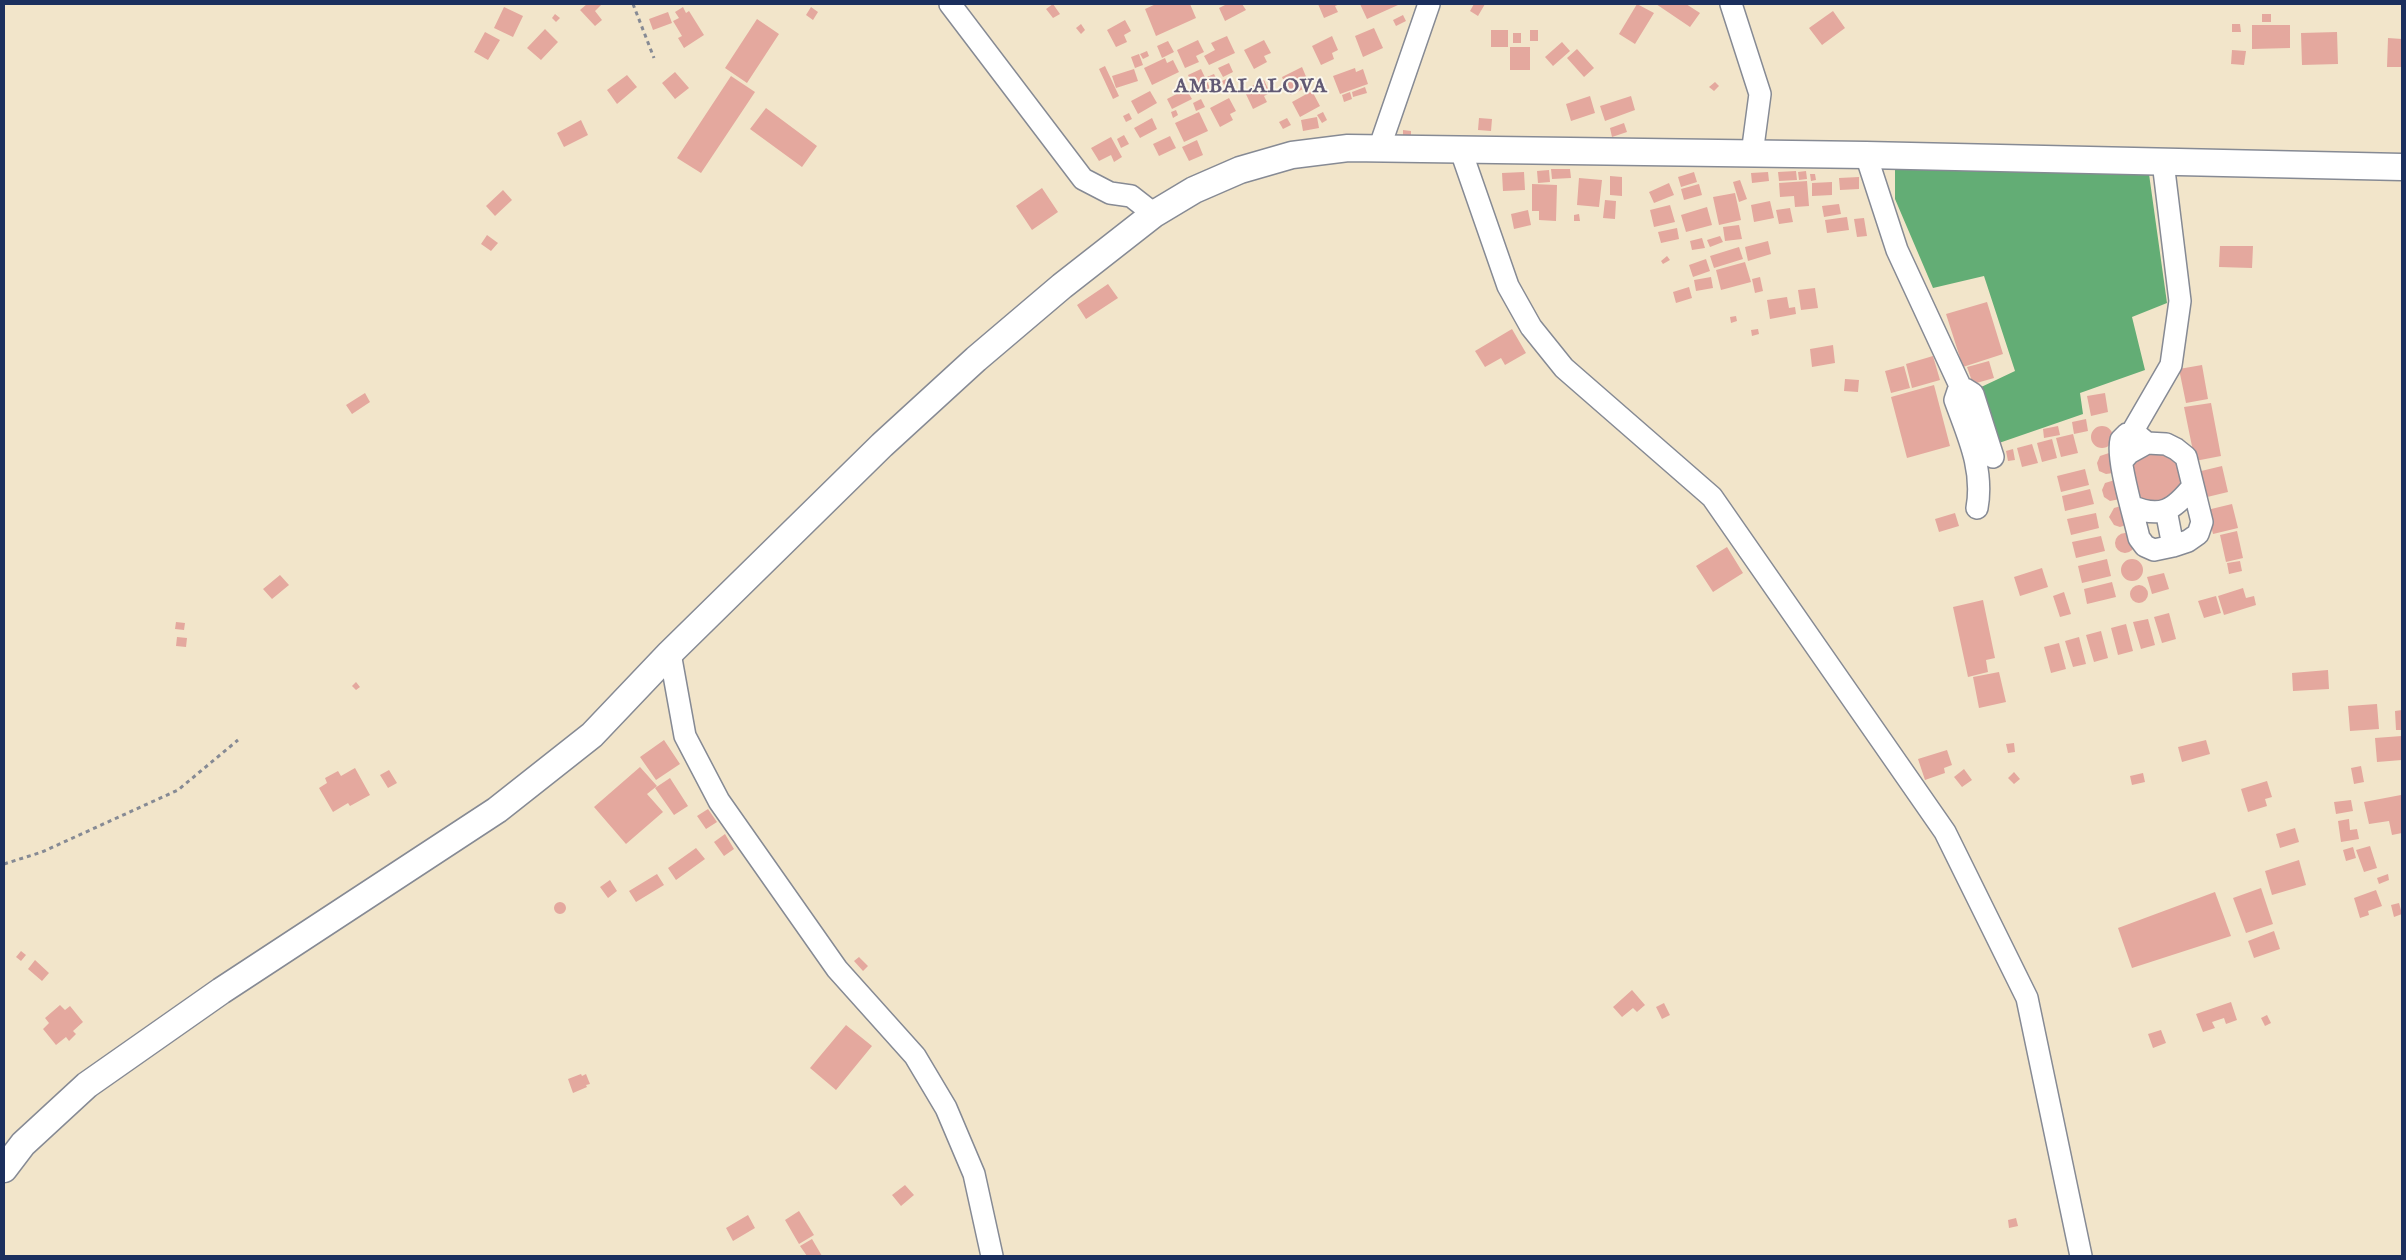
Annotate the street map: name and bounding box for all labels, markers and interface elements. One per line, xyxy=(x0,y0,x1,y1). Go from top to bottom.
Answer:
district label: AMBALALOVA xyxy=(1173,76,1329,100)

